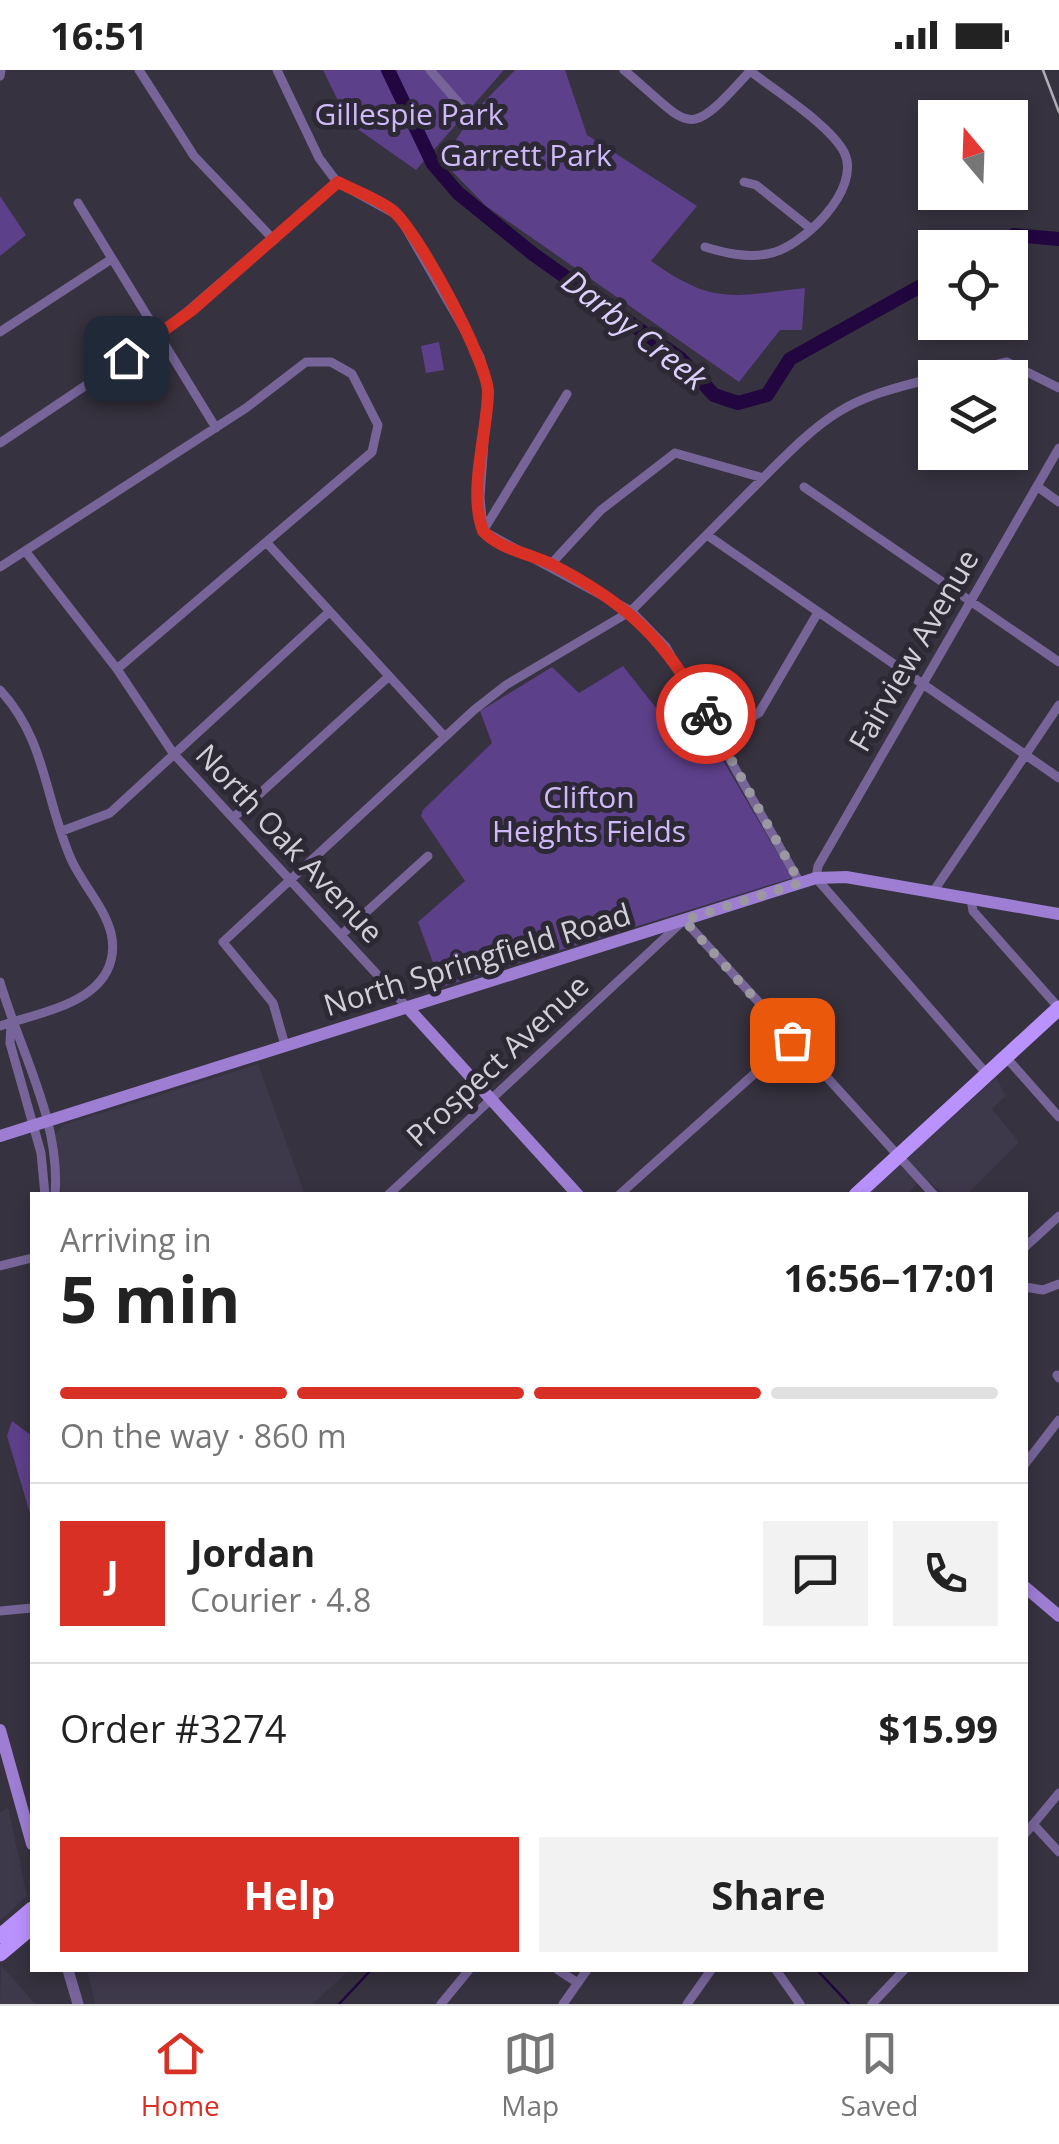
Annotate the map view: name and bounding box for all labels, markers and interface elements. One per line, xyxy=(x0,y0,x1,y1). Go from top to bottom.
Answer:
text: 16:51 xyxy=(50,9,148,61)
park label: Gillespie Park xyxy=(315,93,504,134)
north arrow xyxy=(918,100,1028,210)
map controls xyxy=(918,100,1028,470)
park label: Garrett Park xyxy=(440,134,612,175)
button: locate xyxy=(918,230,1028,340)
water label: Darby Creek xyxy=(554,259,717,400)
pin xyxy=(84,316,169,401)
icon: home xyxy=(99,331,154,386)
button: layers xyxy=(918,360,1028,470)
street label: Fairview Avenue xyxy=(839,542,987,758)
courier xyxy=(656,664,756,764)
icon: bike xyxy=(679,687,734,742)
street label: North Oak Avenue xyxy=(187,735,393,951)
park label: Clifton Heights Fields xyxy=(492,776,686,851)
street label: North Springfield Road xyxy=(319,893,635,1025)
street label: Prospect Avenue xyxy=(397,965,597,1155)
pin xyxy=(750,998,835,1083)
icon: bag xyxy=(765,1013,820,1068)
text: Arriving in xyxy=(60,1218,212,1261)
text: 16:56–17:01 xyxy=(784,1251,998,1303)
text: 5 min xyxy=(60,1254,240,1342)
text: On the way · 860 m xyxy=(60,1414,347,1457)
button: chat xyxy=(763,1521,868,1626)
button: phone xyxy=(893,1521,998,1626)
text: Jordan xyxy=(190,1526,315,1578)
text: J xyxy=(106,1547,119,1599)
text: Courier · 4.8 xyxy=(190,1578,371,1621)
text: Order #3274 xyxy=(60,1702,287,1754)
text: $15.99 xyxy=(879,1702,998,1754)
button: Help xyxy=(60,1837,519,1952)
button: Share xyxy=(539,1837,998,1952)
tab: Home xyxy=(141,2026,220,2124)
tab: Map xyxy=(501,2026,559,2124)
tab: Saved xyxy=(841,2026,918,2124)

